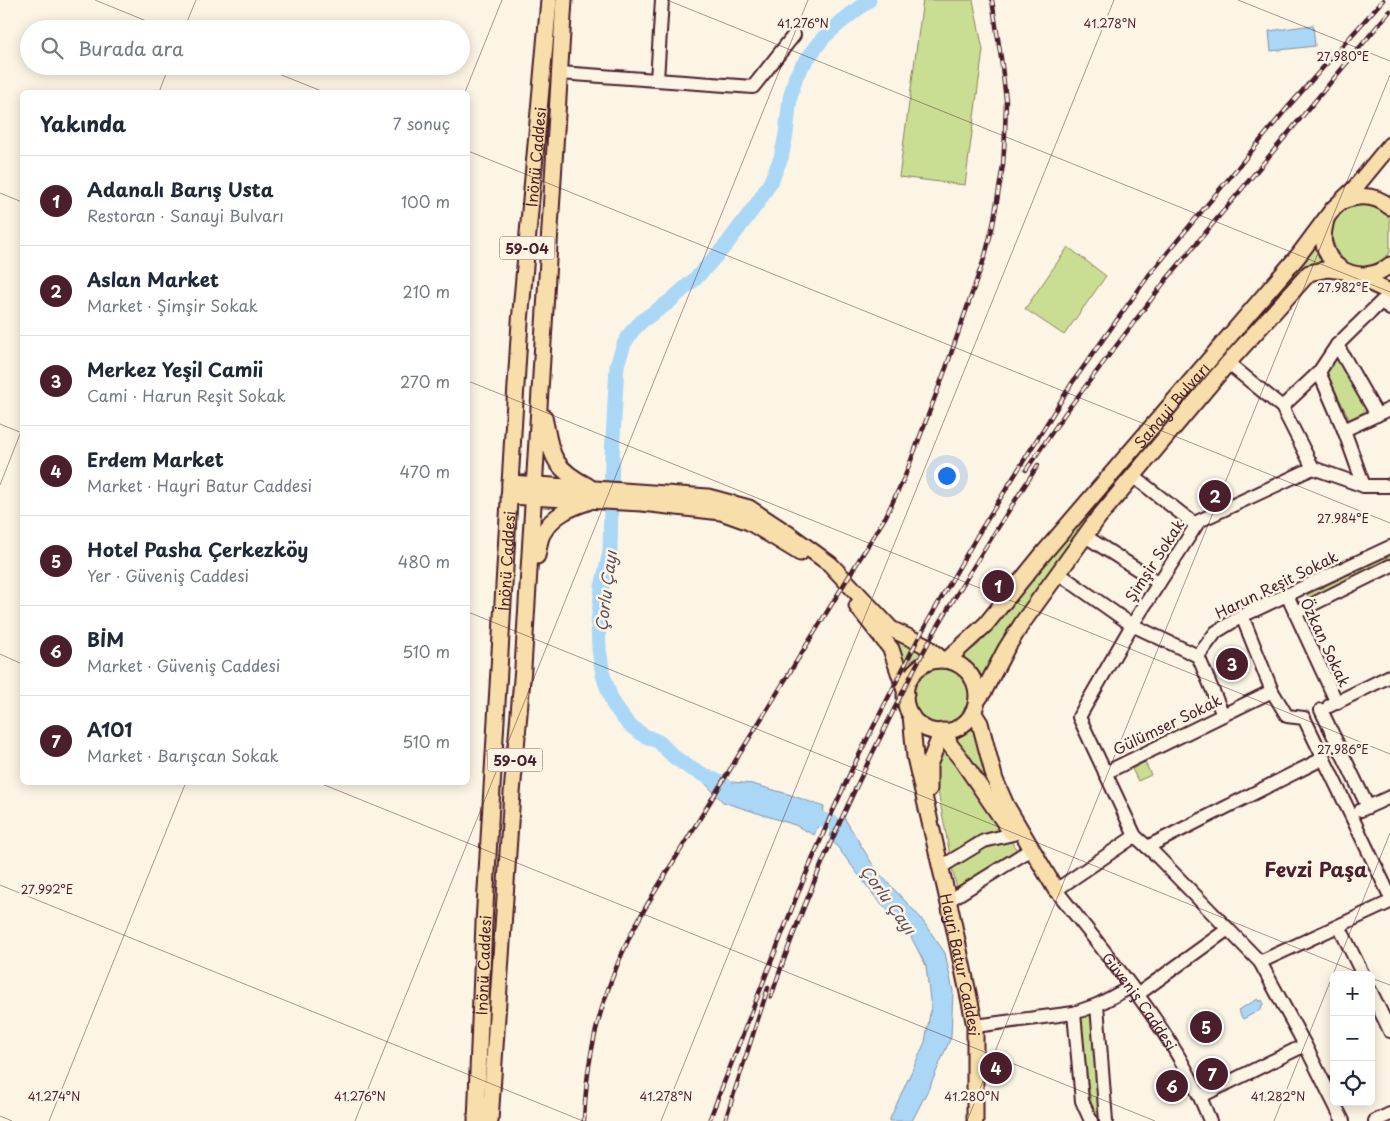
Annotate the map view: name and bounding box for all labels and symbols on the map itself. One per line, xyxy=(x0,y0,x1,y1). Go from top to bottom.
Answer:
text: 41.276°N xyxy=(777,14,829,32)
text: 41.278°N xyxy=(1084,14,1136,32)
text: 27.980°E xyxy=(1317,47,1369,65)
street label: İnönü Caddesi xyxy=(519,106,551,208)
road number: 59-04 xyxy=(500,237,554,260)
text: 27.982°E xyxy=(1317,278,1369,296)
street label: Sanayi Bulvarı xyxy=(1127,357,1214,453)
your location xyxy=(934,463,960,489)
pin: 2 xyxy=(1199,477,1231,515)
text: 27.984°E xyxy=(1317,509,1369,527)
street label: İnönü Caddesi xyxy=(491,510,520,611)
street label: Şimşir Sokak xyxy=(1119,514,1190,606)
street label: Harun Reşit Sokak xyxy=(1211,544,1342,624)
water label: Çorlu Çayı xyxy=(588,548,622,633)
pin: 1 xyxy=(982,567,1014,605)
street label: Özkan Sokak xyxy=(1295,594,1357,691)
pin: 3 xyxy=(1216,645,1248,683)
street label: Gülümser Sokak xyxy=(1109,688,1226,760)
text: 27.986°E xyxy=(1317,740,1369,758)
road number: 59-04 xyxy=(488,748,542,772)
district label: Fevzi Paşa xyxy=(1264,854,1368,884)
water label: Çorlu Çayı xyxy=(856,859,923,940)
text: 27.992°E xyxy=(21,880,73,898)
street label: Hayri Batur Caddesi xyxy=(935,891,987,1036)
street label: İnönü Caddesi xyxy=(469,914,496,1016)
street label: Güveniş Caddesi xyxy=(1097,947,1184,1054)
pin: 5 xyxy=(1190,1008,1222,1046)
pin: 4 xyxy=(980,1049,1012,1087)
pin: 7 xyxy=(1196,1055,1228,1093)
pin: 6 xyxy=(1156,1067,1188,1105)
text: 41.274°N xyxy=(28,1087,80,1105)
text: 41.276°N xyxy=(334,1087,386,1105)
text: 41.278°N xyxy=(640,1087,692,1105)
text: 41.280°N xyxy=(944,1087,1000,1105)
text: 41.282°N xyxy=(1251,1087,1305,1105)

